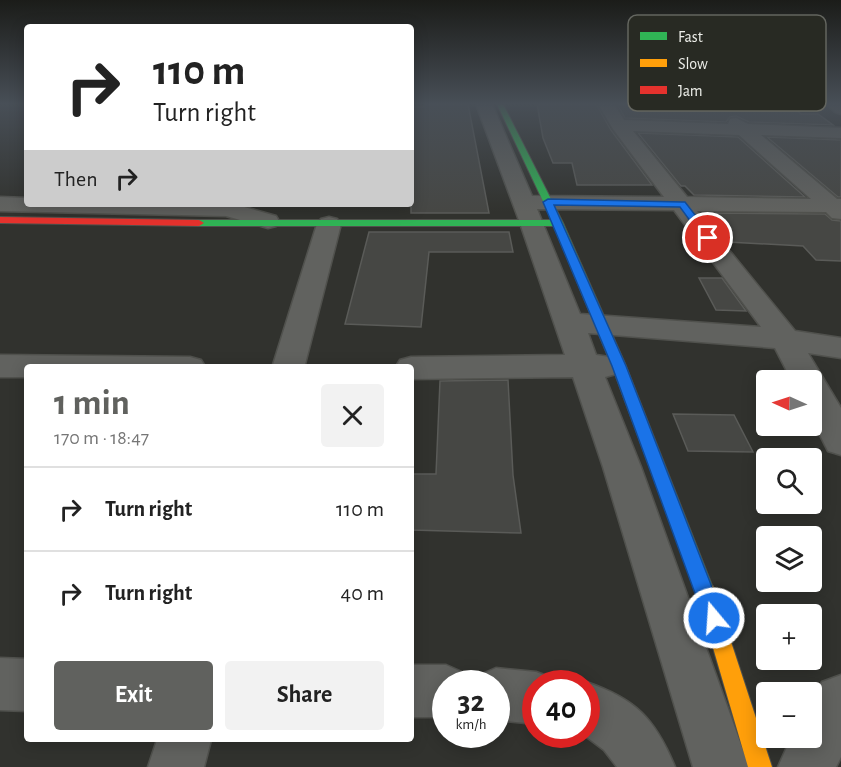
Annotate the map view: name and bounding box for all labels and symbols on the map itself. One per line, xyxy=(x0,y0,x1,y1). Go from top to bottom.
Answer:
legend xyxy=(628,15,826,111)
text: Fast xyxy=(678,29,703,45)
text: Slow xyxy=(678,56,708,72)
text: Jam xyxy=(678,83,703,99)
pin xyxy=(682,212,733,263)
north arrow xyxy=(756,370,822,436)
position arrow xyxy=(682,586,746,650)
speed limit sign: 40 xyxy=(522,670,600,748)

